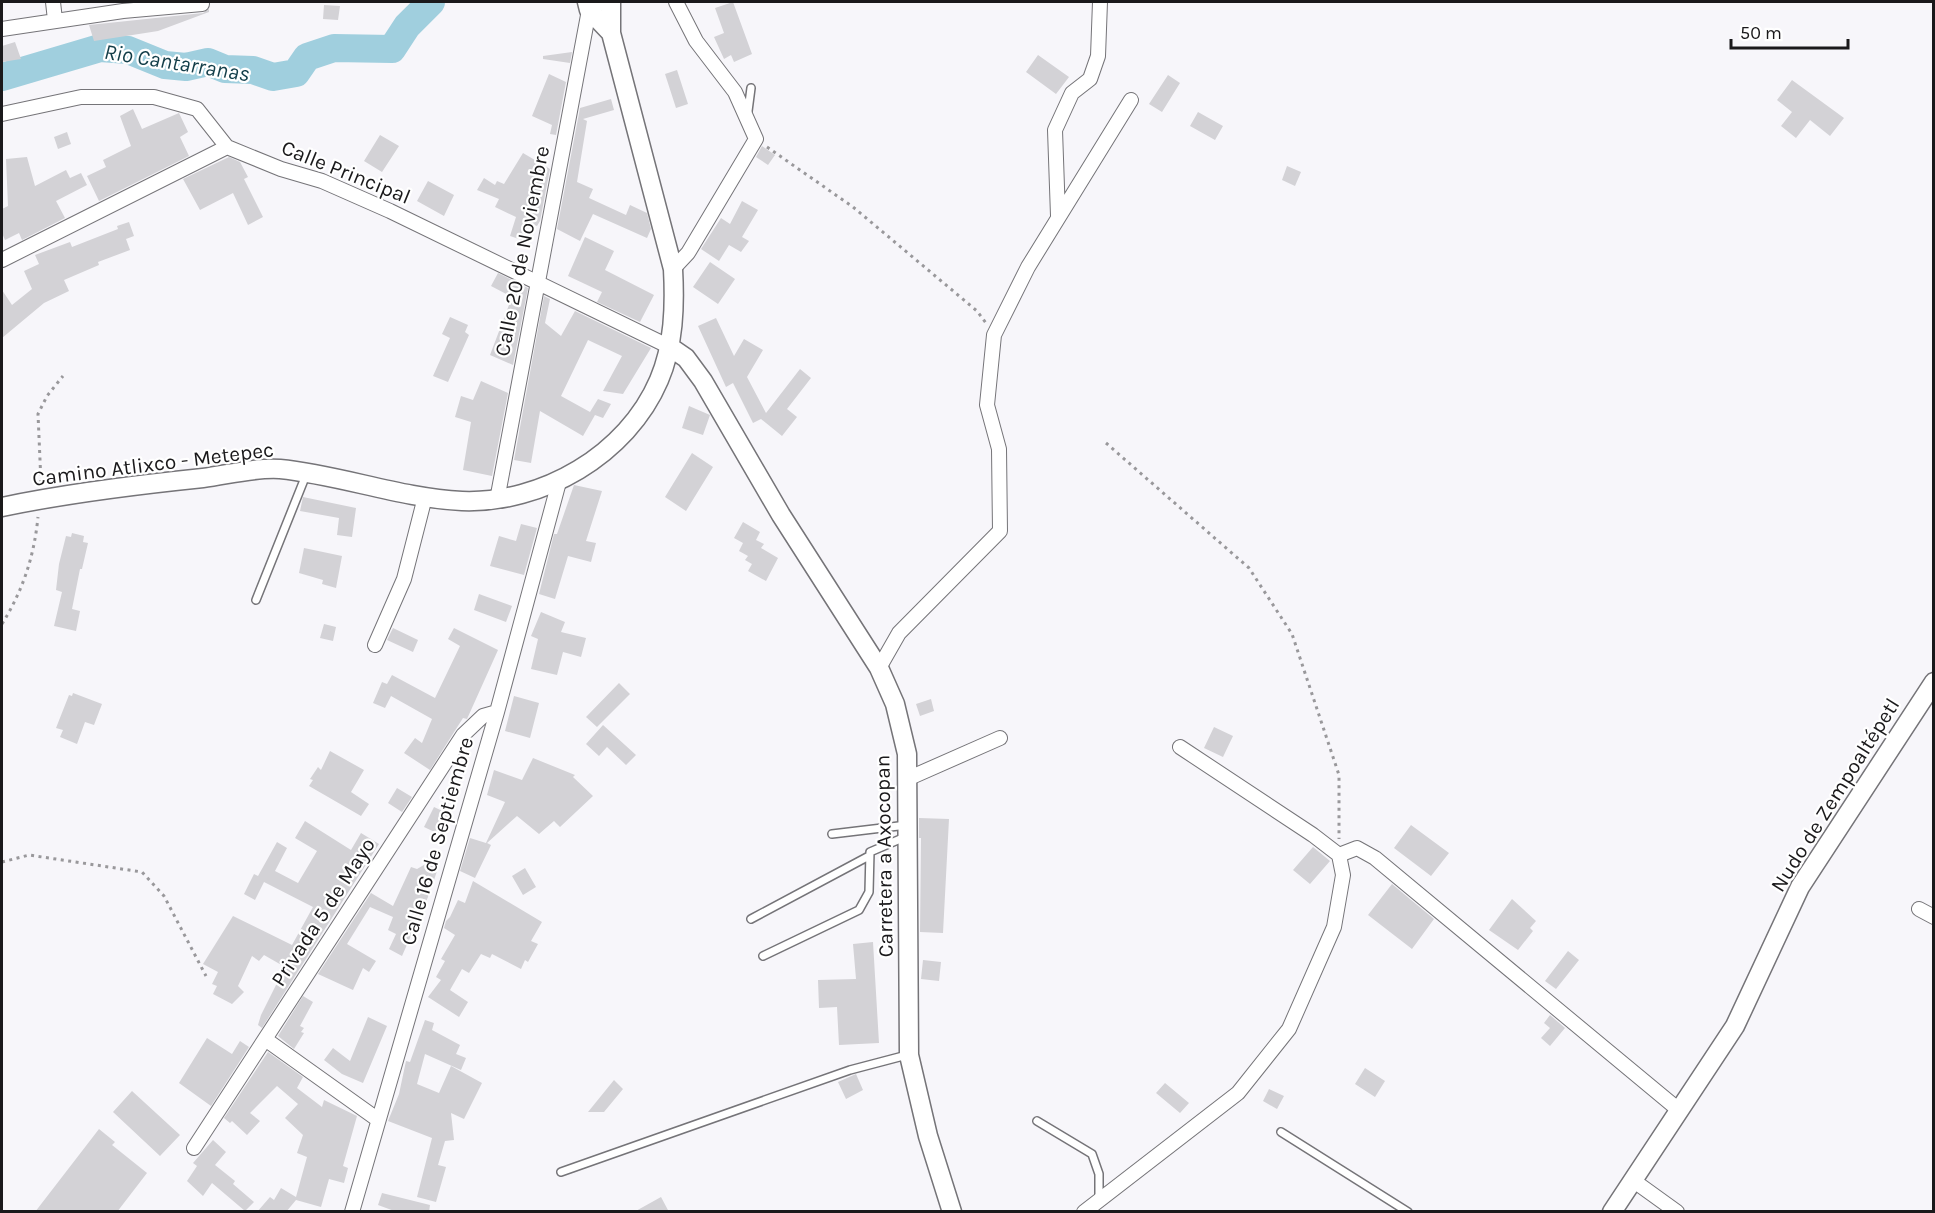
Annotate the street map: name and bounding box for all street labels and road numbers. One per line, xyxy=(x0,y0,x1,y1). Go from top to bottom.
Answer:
street label: Calle Principal xyxy=(278,135,414,209)
street label: Calle 20 de Noviembre xyxy=(490,144,554,358)
street label: Camino Atlixco - Metepec xyxy=(31,437,275,491)
street label: Nudo de Zempoaltépetl xyxy=(1766,694,1904,896)
street label: Calle 16 de Septiembre xyxy=(396,734,478,948)
street label: Carretera a Axocopan xyxy=(870,754,898,958)
street label: Privada 5 de Mayo xyxy=(266,833,380,991)

